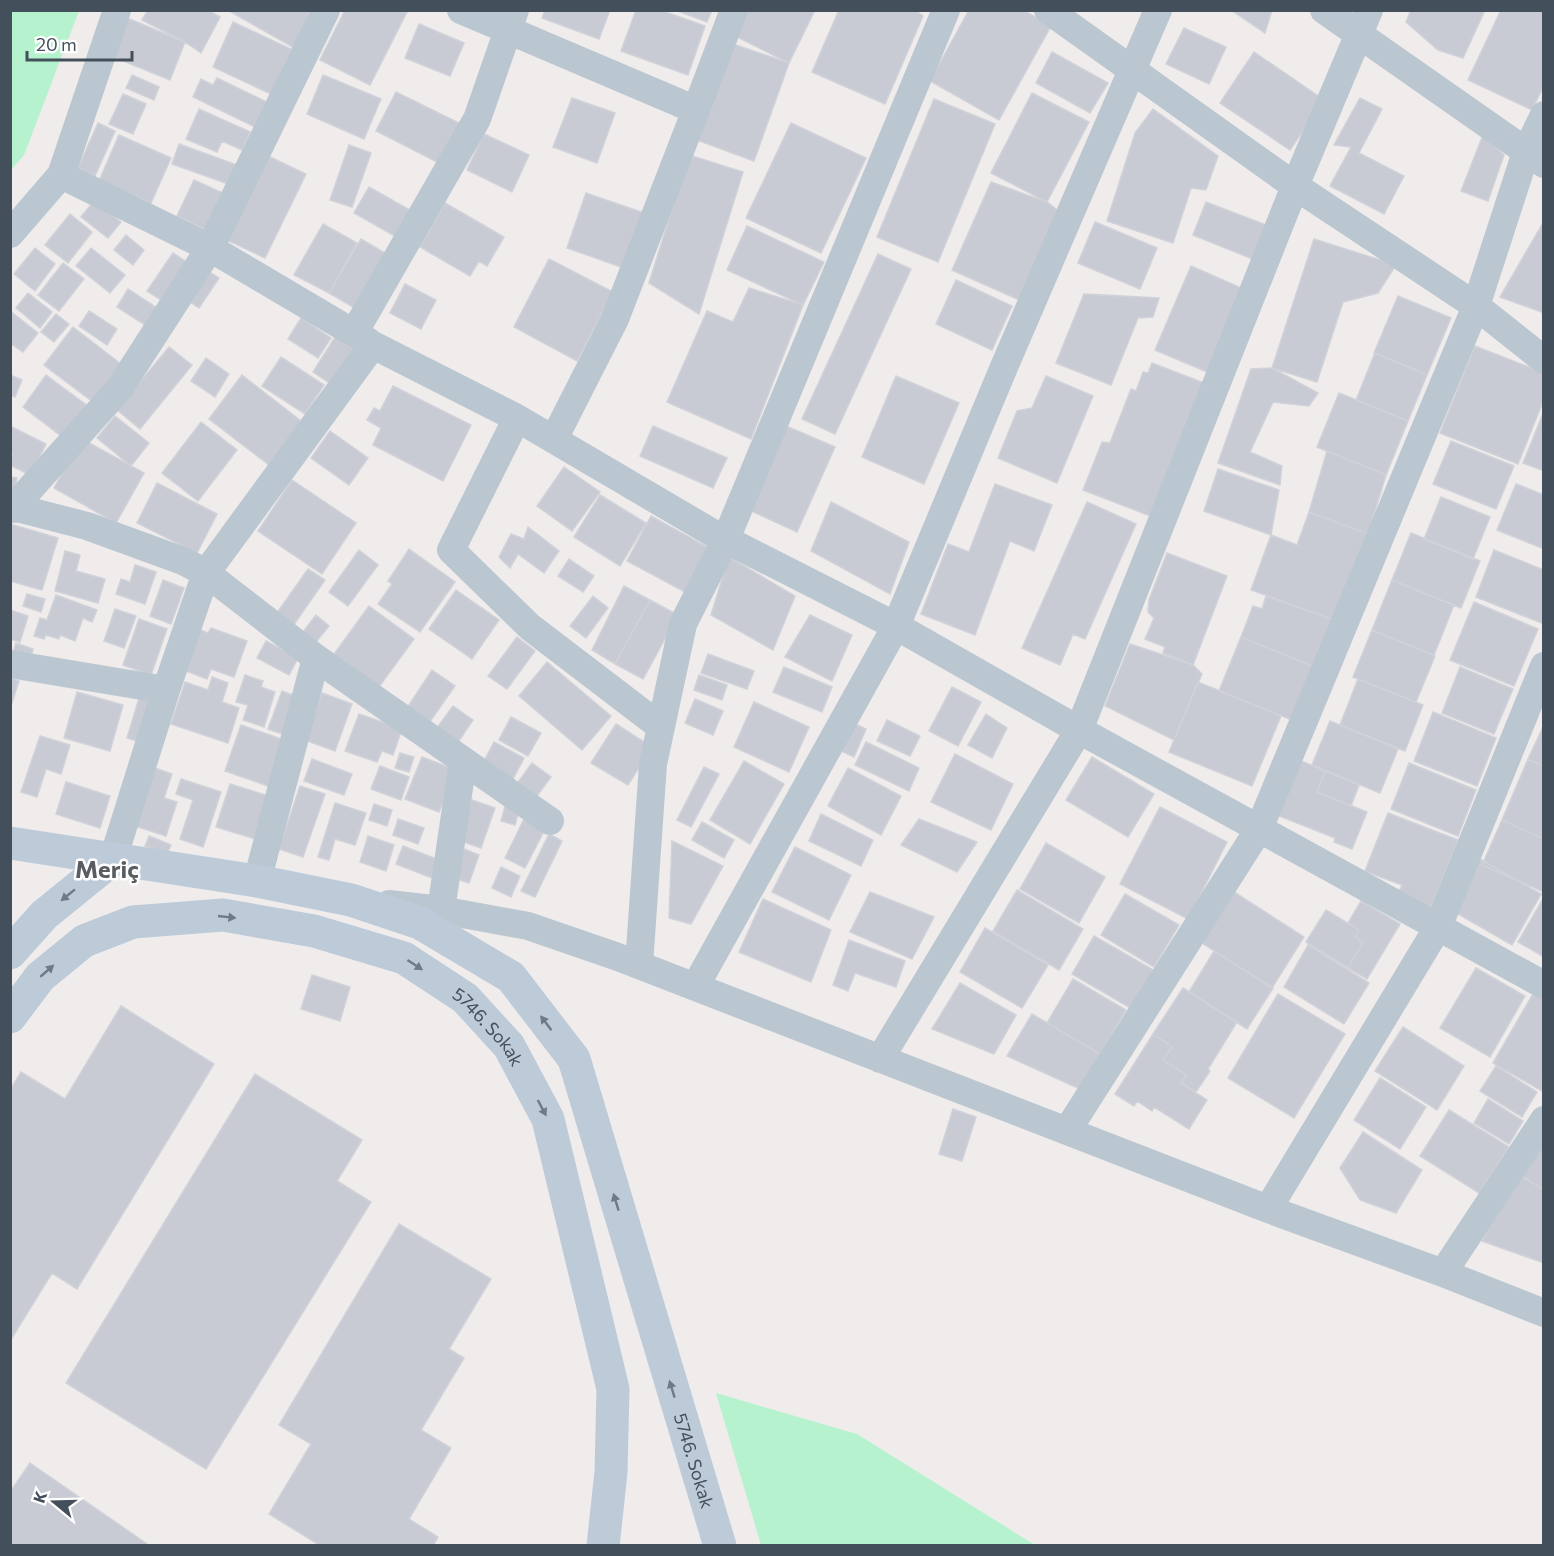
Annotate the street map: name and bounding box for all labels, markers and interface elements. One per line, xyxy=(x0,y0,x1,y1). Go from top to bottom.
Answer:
scale bar xyxy=(27,24,132,62)
text: 20 m xyxy=(36,33,77,55)
district label: Meriç xyxy=(75,854,139,883)
one-way arrow xyxy=(60,889,76,902)
one-way arrow xyxy=(218,912,237,922)
one-way arrow xyxy=(407,959,423,970)
one-way arrow xyxy=(39,965,55,978)
street label: 5746. Sokak xyxy=(449,982,529,1070)
one-way arrow xyxy=(540,1015,552,1031)
one-way arrow xyxy=(537,1099,547,1116)
one-way arrow xyxy=(611,1193,620,1211)
one-way arrow xyxy=(667,1380,676,1398)
street label: 5746. Sokak xyxy=(670,1410,719,1511)
north arrow xyxy=(24,1472,84,1532)
text: K xyxy=(29,1489,50,1505)

